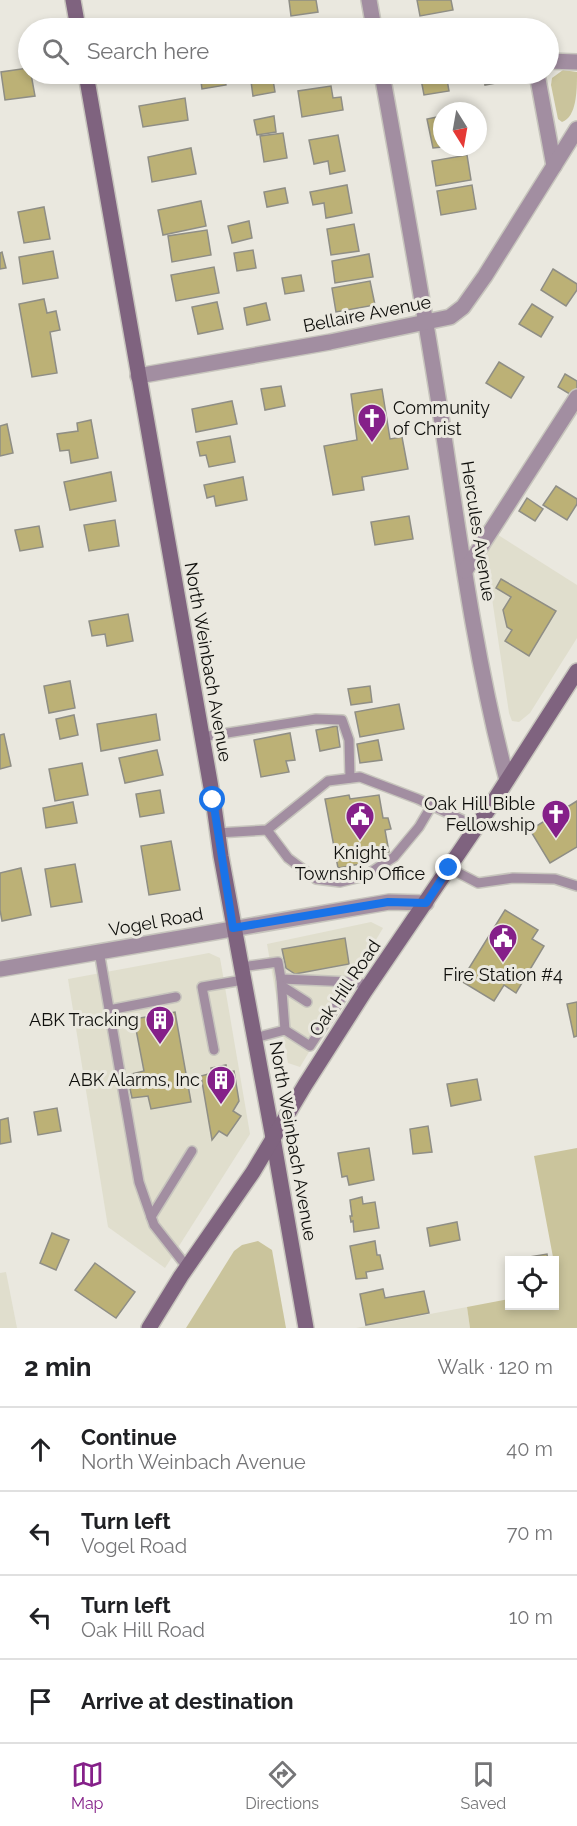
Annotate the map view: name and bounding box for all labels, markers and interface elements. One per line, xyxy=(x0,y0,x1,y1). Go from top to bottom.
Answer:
search box xyxy=(18,18,559,84)
icon: search xyxy=(39,35,72,68)
text: Search here xyxy=(87,38,209,64)
north arrow xyxy=(433,102,487,156)
street label: Bellaire Avenue xyxy=(301,291,433,336)
place label: Community of Christ xyxy=(393,397,490,439)
church icon: Community of Christ xyxy=(356,402,388,444)
street label: Hercules Avenue xyxy=(457,459,500,603)
street label: North Weinbach Avenue xyxy=(181,560,236,764)
route start xyxy=(199,786,225,812)
place label: Oak Hill Bible Fellowship xyxy=(424,793,535,835)
church icon: Oak Hill Bible Fellowship xyxy=(540,798,572,840)
public building icon: Knight Township Office xyxy=(344,800,376,842)
place label: Knight Township Office xyxy=(295,842,426,884)
route end xyxy=(435,854,461,880)
street label: Vogel Road xyxy=(107,903,205,940)
public building icon: Fire Station #4 xyxy=(487,922,519,964)
street label: Oak Hill Road xyxy=(305,936,385,1040)
place label: Fire Station #4 xyxy=(443,964,563,985)
building icon: ABK Tracking xyxy=(144,1004,176,1046)
place label: ABK Tracking xyxy=(29,1009,139,1030)
street label: North Weinbach Avenue xyxy=(266,1039,321,1243)
building icon: ABK Alarms, Inc xyxy=(205,1064,237,1106)
place label: ABK Alarms, Inc xyxy=(69,1069,200,1090)
map controls xyxy=(505,1256,559,1310)
button: locate xyxy=(505,1256,559,1310)
text: 2 min xyxy=(24,1352,91,1382)
text: Walk · 120 m xyxy=(438,1355,553,1379)
text: Continue xyxy=(81,1424,177,1450)
icon: ahead xyxy=(24,1433,57,1466)
text: 40 m xyxy=(506,1437,553,1461)
text: North Weinbach Avenue xyxy=(81,1450,306,1474)
text: Turn left xyxy=(81,1508,171,1534)
icon: left xyxy=(24,1517,57,1550)
text: 70 m xyxy=(507,1521,553,1545)
text: Vogel Road xyxy=(81,1534,187,1558)
text: Turn left xyxy=(81,1592,171,1618)
icon: left xyxy=(24,1601,57,1634)
text: 10 m xyxy=(509,1605,553,1629)
text: Oak Hill Road xyxy=(81,1618,205,1642)
icon: arrive xyxy=(24,1685,57,1718)
text: Arrive at destination xyxy=(81,1688,294,1714)
tab: Map xyxy=(71,1758,104,1813)
tab: Directions xyxy=(245,1758,319,1813)
tab: Saved xyxy=(460,1758,506,1813)

